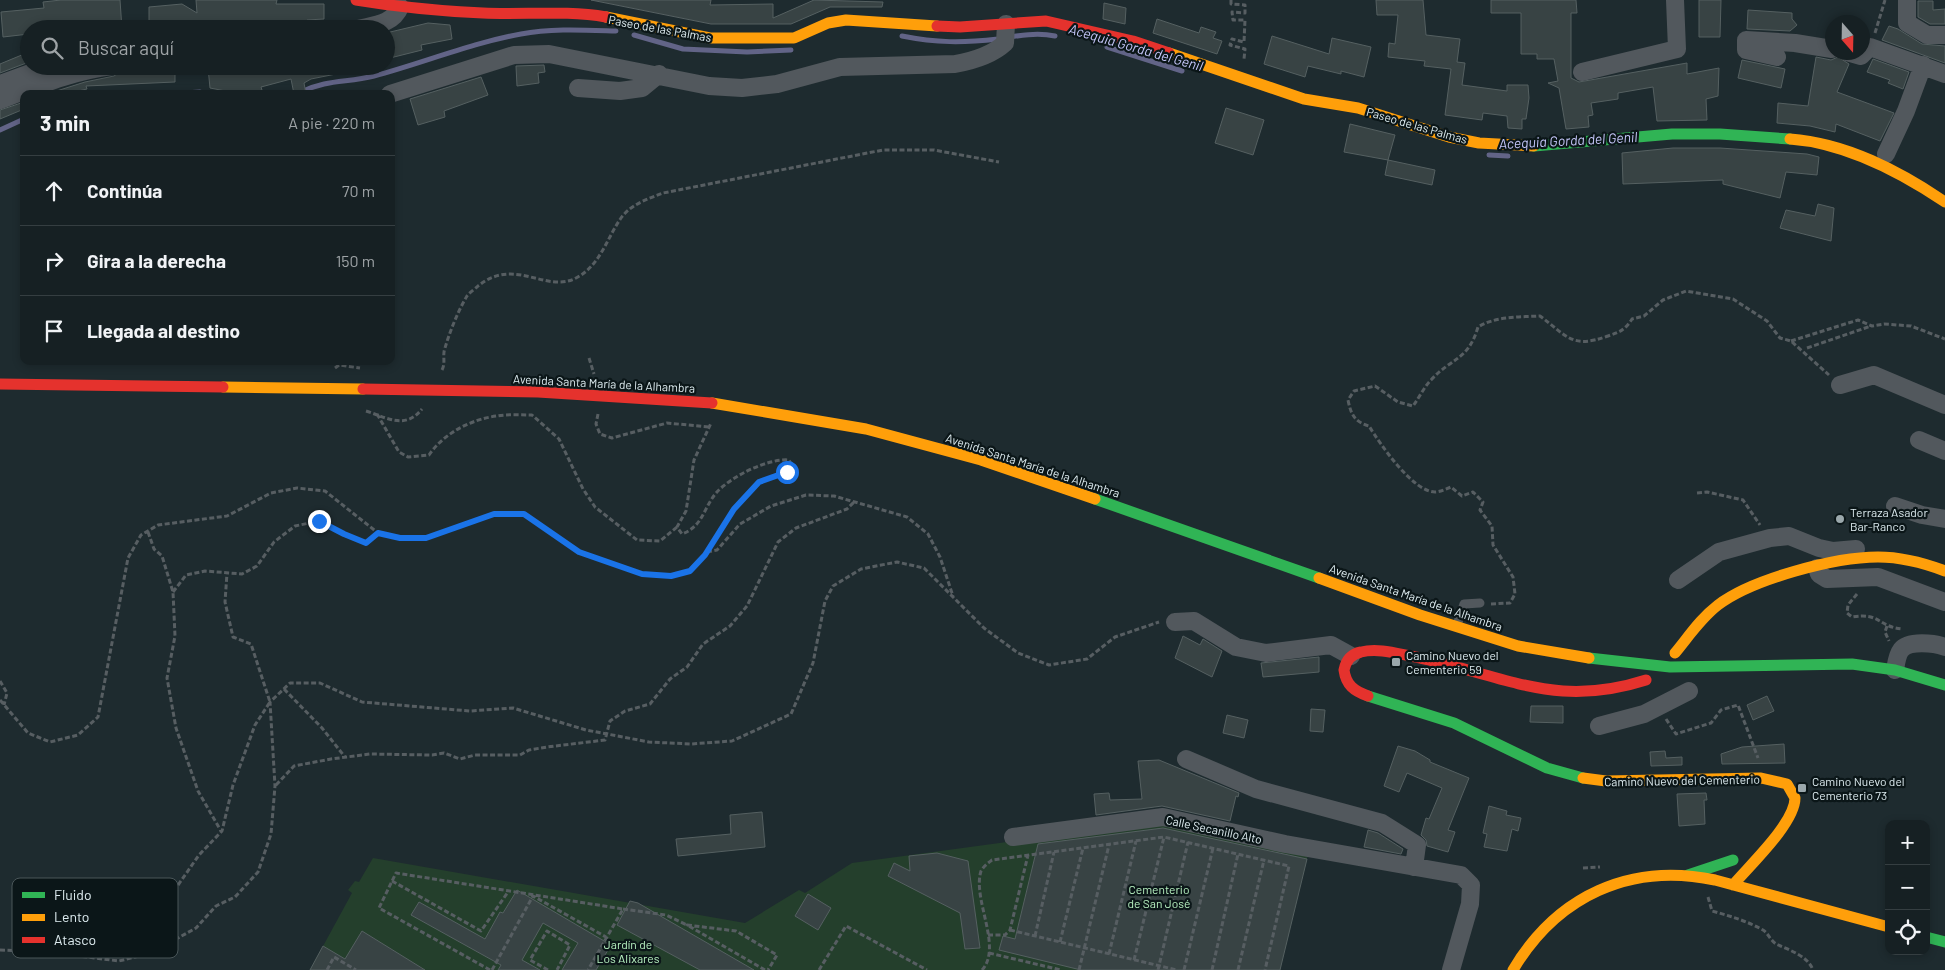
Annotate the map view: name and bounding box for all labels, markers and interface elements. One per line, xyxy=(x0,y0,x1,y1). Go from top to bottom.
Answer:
street label: Paseo de las Palmas xyxy=(607,12,713,44)
north arrow xyxy=(1825,15,1870,60)
search box xyxy=(20,20,395,75)
water label: Acequia Gorda del Genil xyxy=(1067,20,1205,74)
icon: search xyxy=(38,34,66,62)
text: Buscar aquí xyxy=(78,36,174,59)
street label: Paseo de las Palmas xyxy=(1365,104,1469,146)
text: 3 min xyxy=(40,110,90,135)
text: A pie · 220 m xyxy=(288,113,375,132)
water label: Acequia Gorda del Genil xyxy=(1498,128,1638,152)
icon: ahead xyxy=(40,177,68,205)
text: Continúa xyxy=(87,179,162,202)
text: 70 m xyxy=(342,181,375,200)
icon: right xyxy=(40,247,68,275)
text: Gira a la derecha xyxy=(87,249,226,272)
text: 150 m xyxy=(336,251,375,270)
icon: arrive xyxy=(40,317,68,345)
text: Llegada al destino xyxy=(87,319,240,342)
street label: Avenida Santa María de la Alhambra xyxy=(513,371,695,395)
street label: Avenida Santa María de la Alhambra xyxy=(944,430,1122,500)
route start xyxy=(776,461,799,484)
place label: Terraza Asador Bar-Ranco xyxy=(1850,505,1928,533)
route end xyxy=(308,510,331,533)
marker: Terraza Asador Bar-Ranco xyxy=(1834,513,1846,525)
street label: Avenida Santa María de la Alhambra xyxy=(1328,561,1504,633)
place label: Camino Nuevo del Cementerio 59 xyxy=(1406,648,1499,676)
marker: Camino Nuevo del Cementerio 59 xyxy=(1390,656,1402,668)
street label: Camino Nuevo del Cementerio xyxy=(1604,772,1760,788)
place label: Camino Nuevo del Cementerio 73 xyxy=(1812,774,1905,802)
marker: Camino Nuevo del Cementerio 73 xyxy=(1796,782,1808,794)
street label: Calle Secanillo Alto xyxy=(1165,812,1263,846)
map controls xyxy=(1885,820,1930,955)
button: + xyxy=(1885,820,1930,865)
button: − xyxy=(1885,865,1930,910)
legend xyxy=(12,878,178,958)
park label: Cementerio de San José xyxy=(1128,882,1190,910)
text: Fluido xyxy=(54,886,92,903)
text: Lento xyxy=(54,908,89,925)
button: locate xyxy=(1885,910,1930,955)
text: Atasco xyxy=(54,931,96,948)
park label: Jardín de Los Alixares xyxy=(597,937,660,965)

